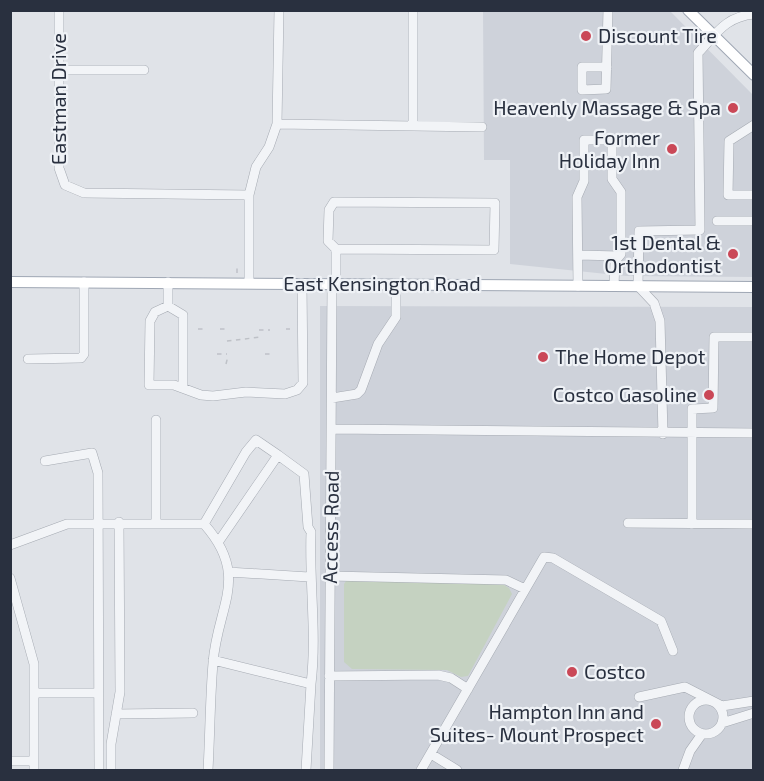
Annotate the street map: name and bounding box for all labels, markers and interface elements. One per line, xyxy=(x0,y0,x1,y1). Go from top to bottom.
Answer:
place label: Discount Tire xyxy=(598,23,717,47)
marker: Discount Tire xyxy=(579,29,593,43)
street label: Eastman Drive xyxy=(46,33,70,165)
place label: Heavenly Massage & Spa xyxy=(493,95,721,119)
marker: Heavenly Massage & Spa xyxy=(726,101,740,115)
place label: Former Holiday Inn xyxy=(559,125,660,172)
marker: Former Holiday Inn xyxy=(665,142,679,156)
place label: 1st Dental & Orthodontist xyxy=(604,230,721,277)
marker: 1st Dental & Orthodontist xyxy=(726,247,740,261)
street label: East Kensington Road xyxy=(283,271,481,295)
place label: The Home Depot xyxy=(555,344,706,368)
marker: The Home Depot xyxy=(536,350,550,364)
place label: Costco Gasoline xyxy=(553,382,697,406)
marker: Costco Gasoline xyxy=(702,388,716,402)
street label: Access Road xyxy=(317,470,343,584)
place label: Costco xyxy=(584,659,646,683)
marker: Costco xyxy=(565,665,579,679)
place label: Hampton Inn and Suites- Mount Prospect xyxy=(430,699,644,746)
marker: Hampton Inn and Suites- Mount Prospect xyxy=(649,717,663,731)

